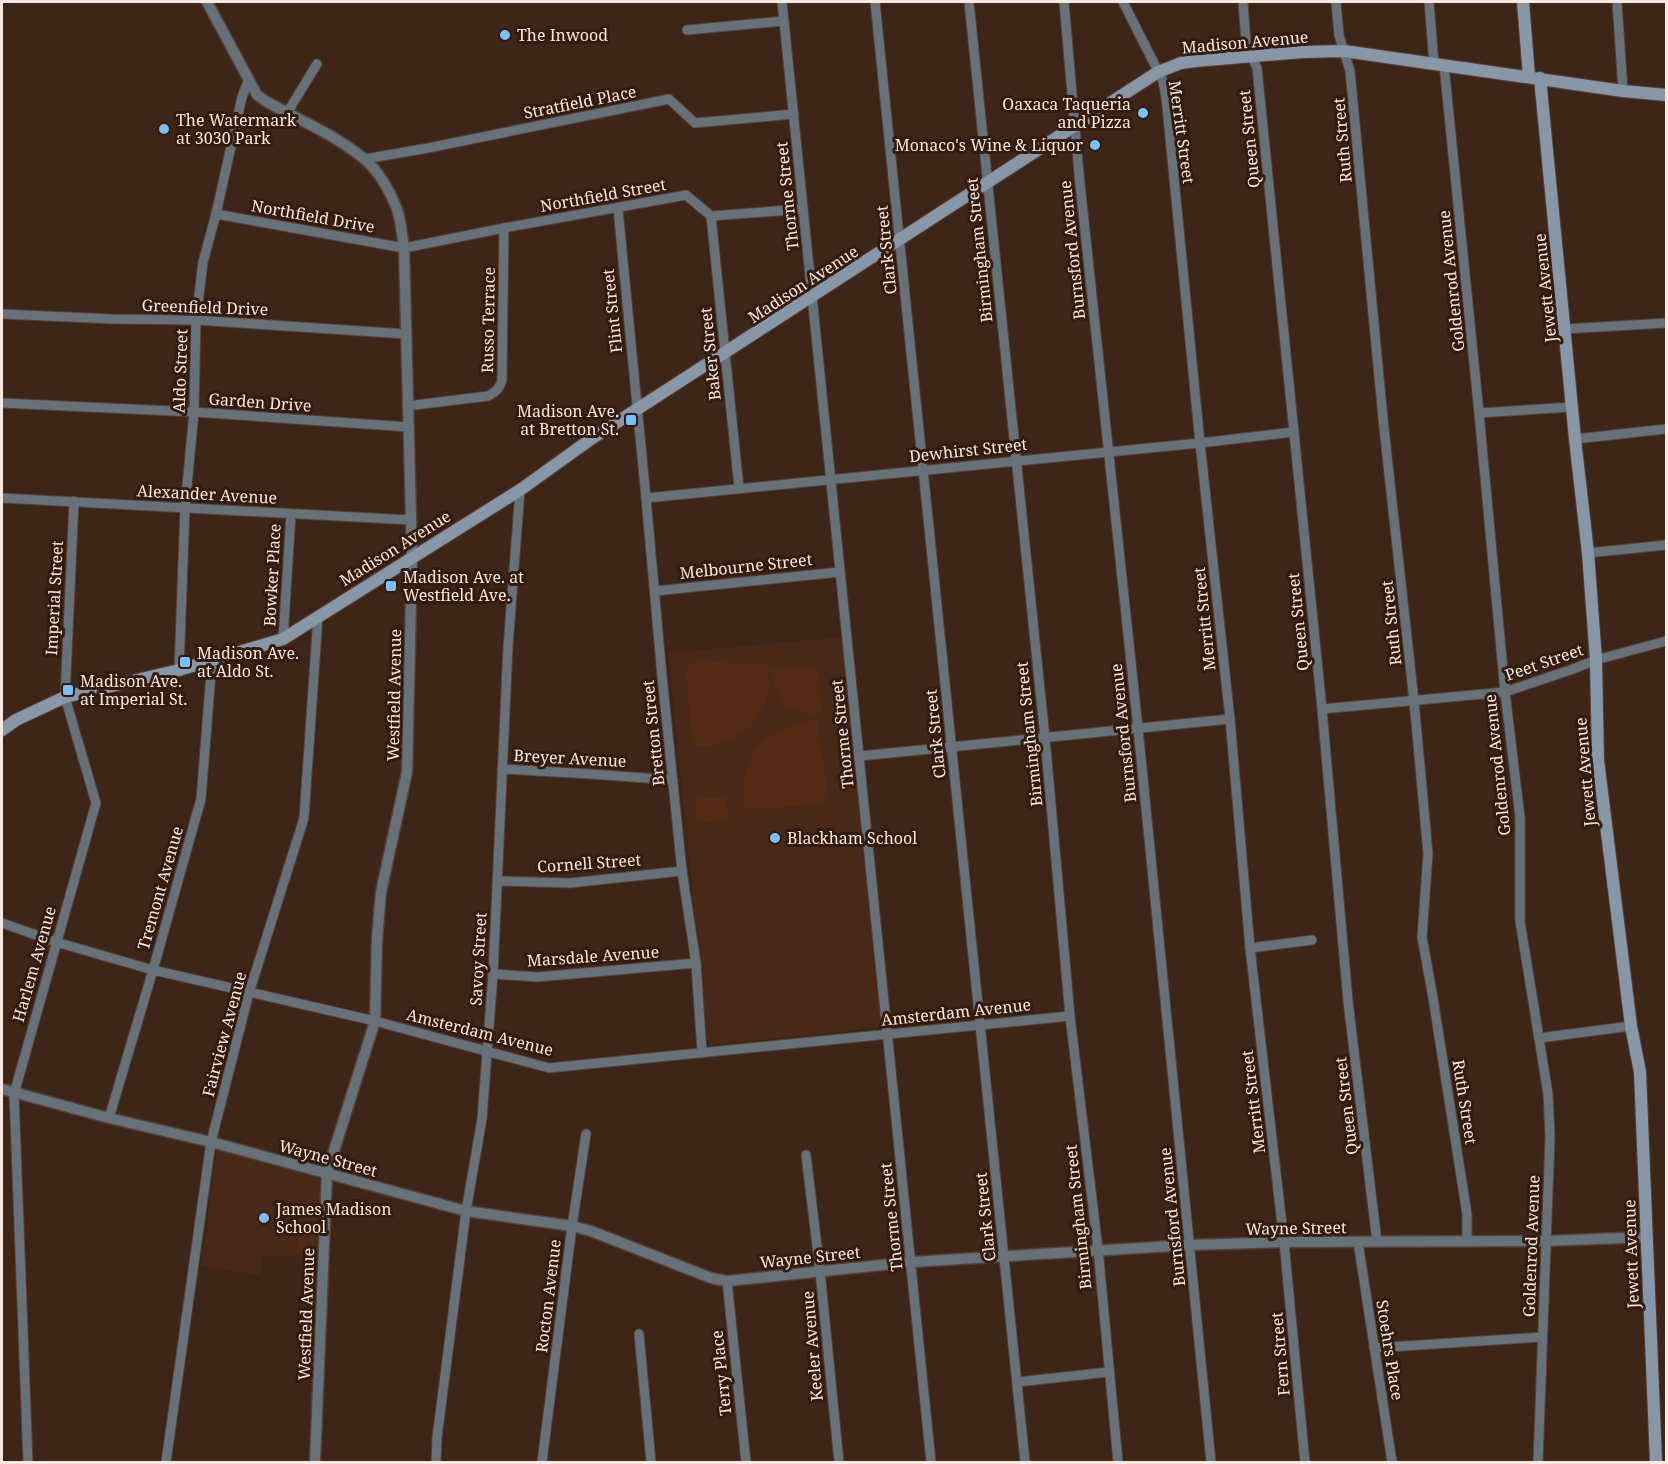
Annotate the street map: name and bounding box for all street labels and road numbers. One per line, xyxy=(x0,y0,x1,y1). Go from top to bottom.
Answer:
street label: Madison Avenue xyxy=(1181,26,1309,58)
street label: Merritt Street xyxy=(1164,79,1200,185)
street label: Stratfield Place xyxy=(522,80,638,124)
street label: Queen Street xyxy=(1233,89,1265,189)
street label: Ruth Street xyxy=(1327,96,1357,183)
street label: Thorme Street xyxy=(770,140,804,251)
street label: Northfield Street xyxy=(538,173,668,217)
street label: Birmingham Street xyxy=(960,176,998,323)
street label: Burnsford Avenue xyxy=(1054,179,1090,321)
street label: Northfield Drive xyxy=(250,194,376,238)
street label: Clark Street xyxy=(870,204,902,296)
street label: Goldenrod Avenue xyxy=(1433,209,1469,353)
street label: Jewett Avenue xyxy=(1528,233,1562,344)
street label: Madison Avenue xyxy=(744,240,862,328)
street label: Russo Terrace xyxy=(476,267,500,373)
street label: Flint Street xyxy=(597,268,627,354)
street label: Greenfield Drive xyxy=(141,294,269,320)
street label: Baker Street xyxy=(694,306,726,402)
street label: Aldo Street xyxy=(168,328,192,413)
street label: Garden Drive xyxy=(208,387,312,417)
street label: Dewhirst Street xyxy=(908,433,1028,467)
street label: Alexander Avenue xyxy=(136,479,278,509)
street label: Madison Avenue xyxy=(335,505,455,591)
street label: Bowker Place xyxy=(258,523,286,627)
street label: Imperial Street xyxy=(40,540,68,656)
street label: Melbourne Street xyxy=(679,548,814,584)
street label: Merritt Street xyxy=(1188,566,1220,672)
street label: Queen Street xyxy=(1282,572,1314,672)
street label: Ruth Street xyxy=(1376,579,1406,667)
street label: Westfield Avenue xyxy=(382,629,406,761)
street label: Peet Street xyxy=(1502,638,1586,686)
street label: Birmingham Street xyxy=(1010,660,1048,807)
street label: Burnsford Avenue xyxy=(1105,662,1141,804)
street label: Thorme Street xyxy=(825,678,859,789)
street label: Bretton Street xyxy=(636,679,669,787)
street label: Clark Street xyxy=(919,688,951,780)
street label: Goldenrod Avenue xyxy=(1479,693,1515,837)
street label: Jewett Avenue xyxy=(1569,717,1601,828)
street label: Breyer Avenue xyxy=(513,744,627,772)
street label: Tremont Avenue xyxy=(132,824,188,952)
street label: Cornell Street xyxy=(536,848,642,878)
street label: Harlem Avenue xyxy=(7,904,61,1024)
street label: Savoy Street xyxy=(465,911,491,1006)
street label: Marsdale Avenue xyxy=(526,940,660,972)
street label: Fairview Avenue xyxy=(197,969,251,1099)
street label: Amsterdam Avenue xyxy=(880,993,1032,1031)
street label: Amsterdam Avenue xyxy=(404,1003,556,1061)
street label: Merritt Street xyxy=(1236,1049,1270,1155)
street label: Queen Street xyxy=(1329,1056,1363,1156)
street label: Ruth Street xyxy=(1447,1058,1483,1146)
street label: Wayne Street xyxy=(276,1134,380,1182)
street label: Birmingham Street xyxy=(1059,1143,1097,1290)
street label: Burnsford Avenue xyxy=(1154,1146,1190,1288)
street label: Thorme Street xyxy=(874,1161,908,1272)
street label: Clark Street xyxy=(969,1171,1001,1263)
street label: Goldenrod Avenue xyxy=(1518,1175,1544,1317)
street label: Jewett Avenue xyxy=(1618,1199,1644,1310)
street label: Wayne Street xyxy=(1245,1216,1347,1240)
street label: Rocton Avenue xyxy=(530,1238,566,1354)
street label: Wayne Street xyxy=(759,1241,862,1273)
street label: Westfield Avenue xyxy=(293,1247,319,1381)
street label: Keeler Avenue xyxy=(796,1290,828,1402)
street label: Stoehrs Place xyxy=(1371,1298,1409,1402)
street label: Fern Street xyxy=(1265,1311,1295,1397)
street label: Terry Place xyxy=(706,1329,736,1417)

